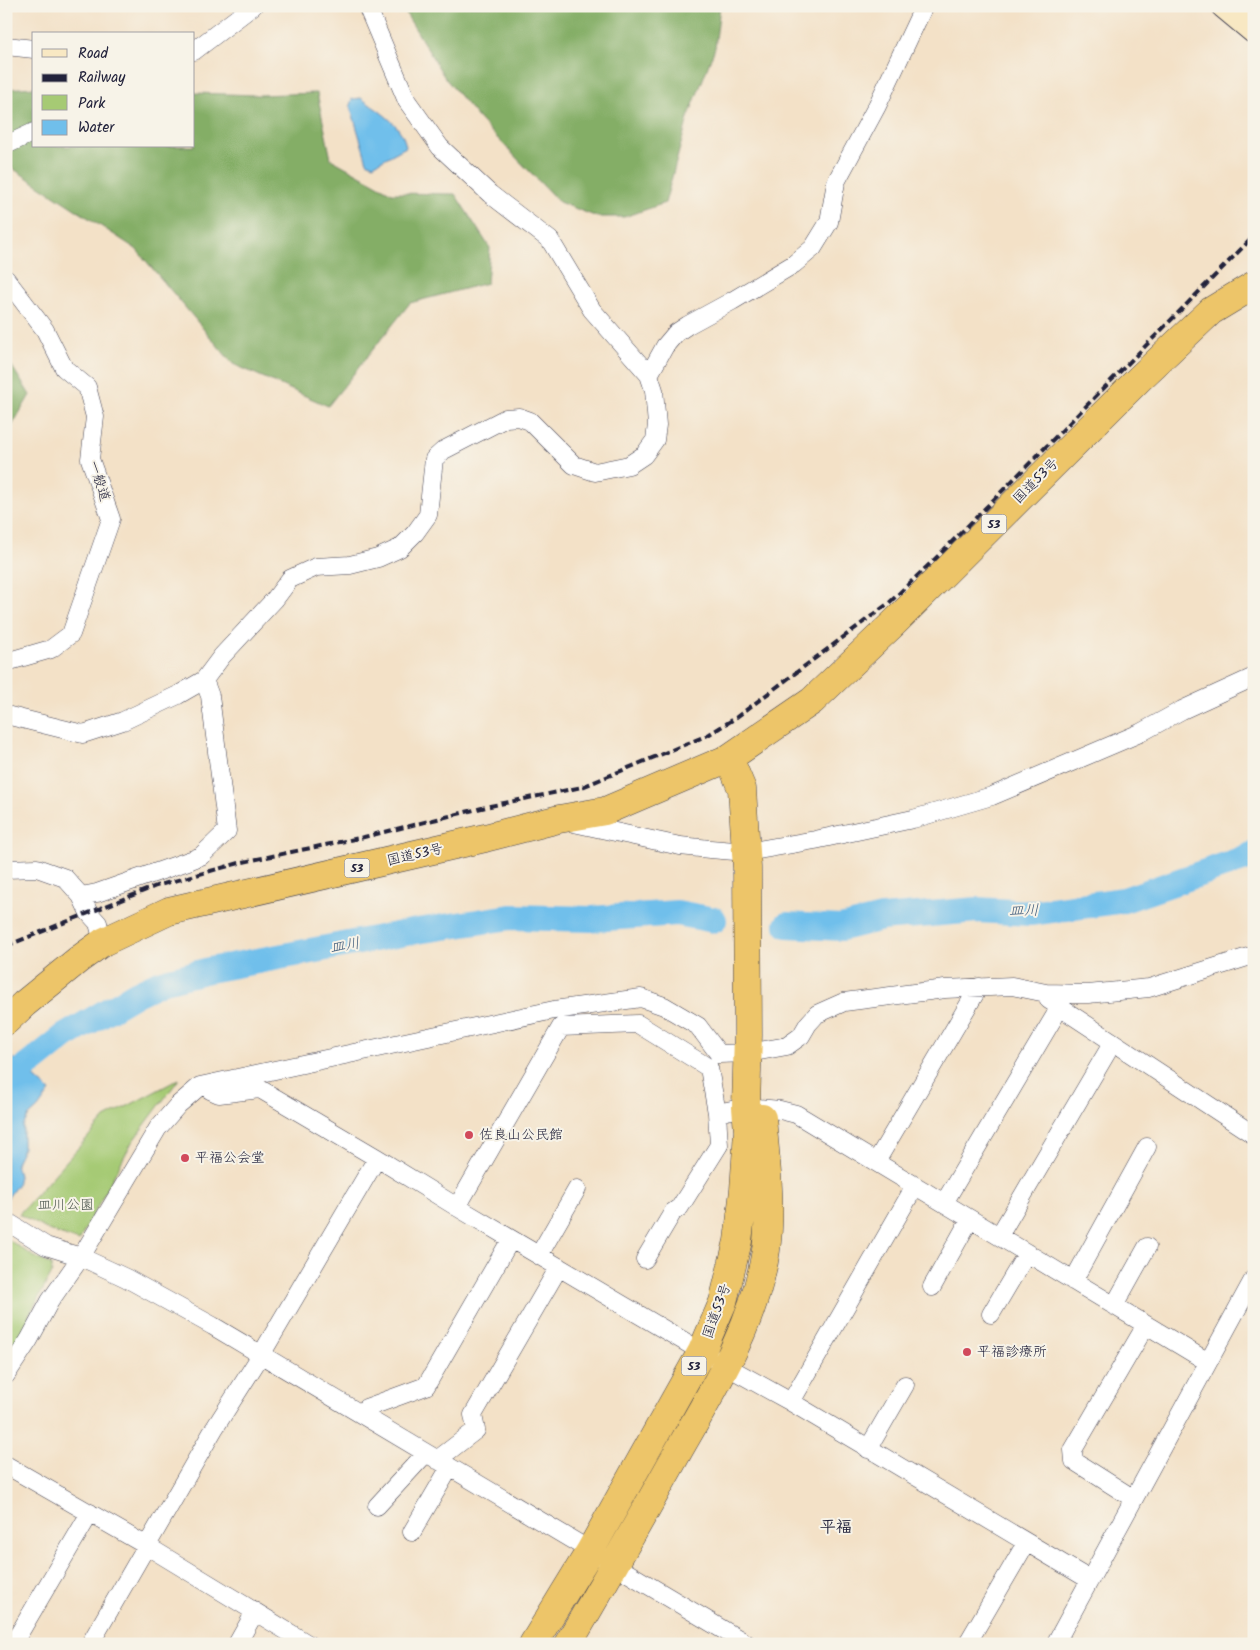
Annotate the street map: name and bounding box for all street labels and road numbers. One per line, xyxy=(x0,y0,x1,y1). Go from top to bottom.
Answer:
street label: 国道53号 xyxy=(1008,453,1064,509)
street label: 一般道 xyxy=(82,458,116,504)
road number: 53 xyxy=(982,514,1006,534)
street label: 国道53号 xyxy=(385,838,445,872)
road number: 53 xyxy=(344,858,370,878)
street label: 国道53号 xyxy=(697,1280,737,1342)
road number: 53 xyxy=(682,1356,706,1375)

